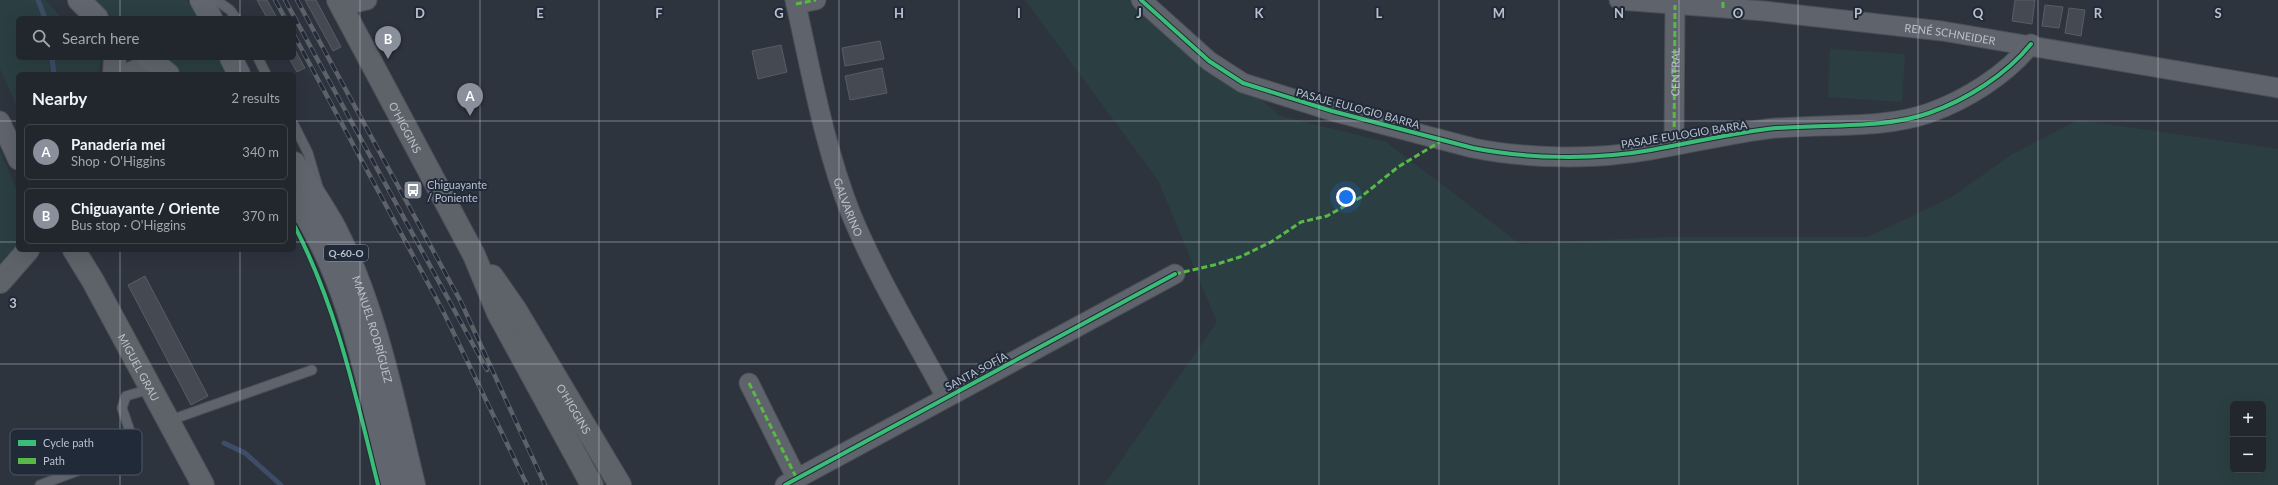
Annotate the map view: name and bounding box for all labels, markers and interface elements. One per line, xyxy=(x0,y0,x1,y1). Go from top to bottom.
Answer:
text: D xyxy=(415,5,425,21)
text: E xyxy=(536,5,544,21)
text: F xyxy=(655,5,663,21)
text: G xyxy=(774,5,784,21)
text: H xyxy=(894,5,904,21)
text: I xyxy=(1017,5,1021,21)
text: J xyxy=(1136,5,1142,21)
text: K xyxy=(1255,5,1265,21)
text: L xyxy=(1376,5,1383,21)
text: M xyxy=(1493,5,1505,21)
text: N xyxy=(1614,5,1624,21)
text: O xyxy=(1733,5,1744,21)
text: P xyxy=(1854,5,1862,21)
text: Q xyxy=(1973,5,1984,21)
text: R xyxy=(2094,5,2103,21)
text: S xyxy=(2214,5,2222,21)
search box xyxy=(16,16,296,60)
street label: RENÉ SCHNEIDER xyxy=(1904,20,1997,47)
pin: B xyxy=(375,26,401,59)
icon: search xyxy=(30,27,52,49)
text: Search here xyxy=(62,29,139,47)
street label: CENTRAL xyxy=(1668,47,1681,96)
pin: A xyxy=(457,83,483,116)
street label: PASAJE EULOGIO BARRA xyxy=(1295,85,1422,131)
text: Nearby xyxy=(32,88,87,109)
text: 2 results xyxy=(232,90,280,106)
street label: O'HIGGINS xyxy=(387,99,425,155)
street label: PASAJE EULOGIO BARRA xyxy=(1620,118,1749,150)
text: Panadería mei xyxy=(71,135,165,153)
text: A xyxy=(41,144,51,160)
text: 340 m xyxy=(242,144,279,160)
text: Shop · O'Higgins xyxy=(71,153,165,169)
street label: GALVARINO xyxy=(832,176,866,238)
place label: Chiguayante / Poniente xyxy=(427,178,487,204)
bus stop icon: Chiguayante / Poniente xyxy=(402,179,424,201)
your location xyxy=(1336,187,1356,207)
text: Chiguayante / Oriente xyxy=(71,199,220,217)
text: B xyxy=(42,208,50,224)
text: 370 m xyxy=(242,208,279,224)
text: Bus stop · O'Higgins xyxy=(71,217,186,233)
road number: Q-60-O xyxy=(324,245,368,261)
street label: MANUEL RODRÍGUEZ xyxy=(350,273,396,384)
text: 3 xyxy=(9,295,17,311)
street label: MIGUEL GRAU xyxy=(116,331,163,403)
street label: SANTA SOFÍA xyxy=(943,349,1010,393)
street label: O'HIGGINS xyxy=(554,381,594,436)
map controls xyxy=(2230,401,2266,473)
button: + xyxy=(2230,401,2266,437)
legend xyxy=(10,429,142,475)
text: Cycle path xyxy=(43,436,94,449)
button: − xyxy=(2230,437,2266,473)
text: Path xyxy=(43,454,65,467)

